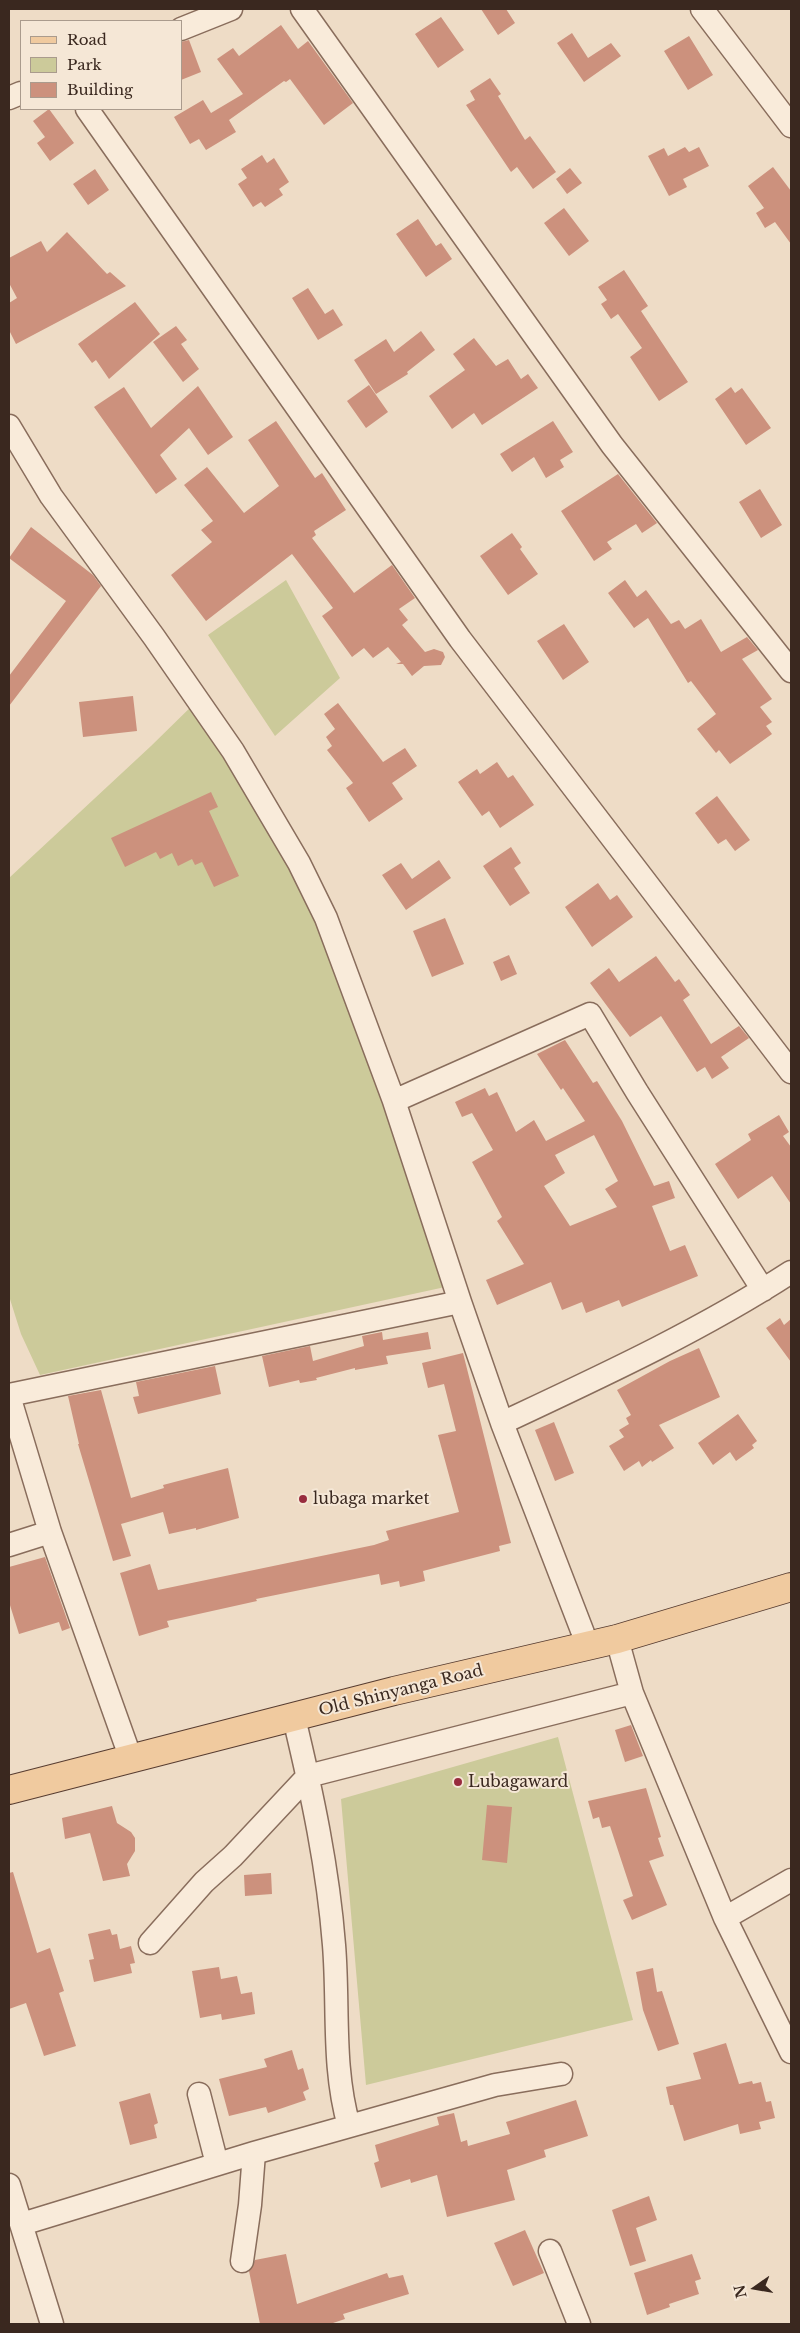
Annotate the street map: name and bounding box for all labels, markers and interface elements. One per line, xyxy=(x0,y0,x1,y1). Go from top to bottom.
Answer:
legend xyxy=(20,20,182,110)
text: Road xyxy=(67,30,107,49)
text: Park xyxy=(67,55,102,74)
text: Building xyxy=(67,80,133,99)
place label: lubaga market xyxy=(313,1489,429,1509)
marker: lubaga market xyxy=(297,1493,309,1505)
street label: Old Shinyanga Road xyxy=(317,1661,485,1721)
place label: Lubagaward xyxy=(468,1772,568,1792)
marker: Lubagaward xyxy=(452,1776,464,1788)
north arrow xyxy=(730,2263,780,2313)
text: N xyxy=(730,2283,751,2300)

